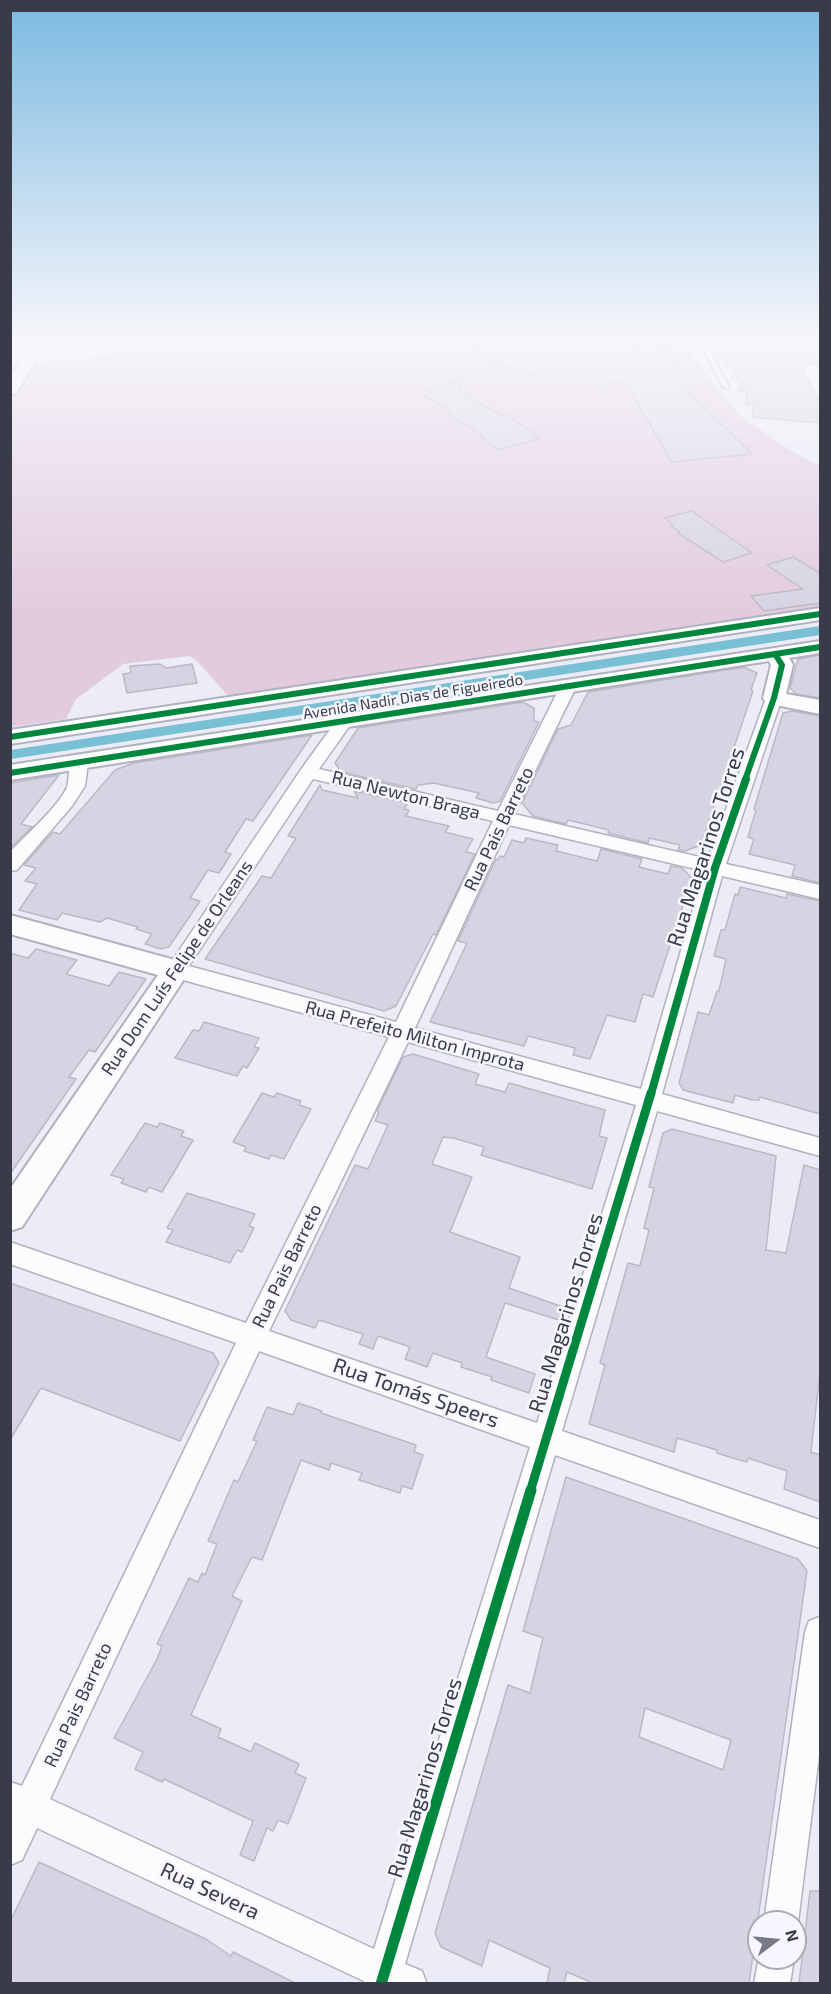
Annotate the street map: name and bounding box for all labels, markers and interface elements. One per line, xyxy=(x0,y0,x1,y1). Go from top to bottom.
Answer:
street label: Avenida Nadir Dias de Figueiredo xyxy=(302,671,524,723)
street label: Rua Magarinos Torres xyxy=(662,744,750,950)
street label: Rua Pais Barreto xyxy=(460,763,538,895)
street label: Rua Newton Braga xyxy=(330,766,482,824)
street label: Rua Dom Luís Felipe de Orleans xyxy=(97,856,257,1080)
street label: Rua Prefeito Milton Improta xyxy=(303,996,527,1076)
street label: Rua Pais Barreto xyxy=(248,1200,326,1332)
street label: Rua Magarinos Torres xyxy=(524,1210,608,1416)
street label: Rua Tomás Speers xyxy=(330,1353,502,1433)
street label: Rua Pais Barreto xyxy=(40,1639,116,1771)
street label: Rua Magarinos Torres xyxy=(383,1675,467,1881)
street label: Rua Severa xyxy=(156,1857,264,1925)
north arrow xyxy=(747,1910,807,1970)
text: N xyxy=(782,1927,804,1944)

